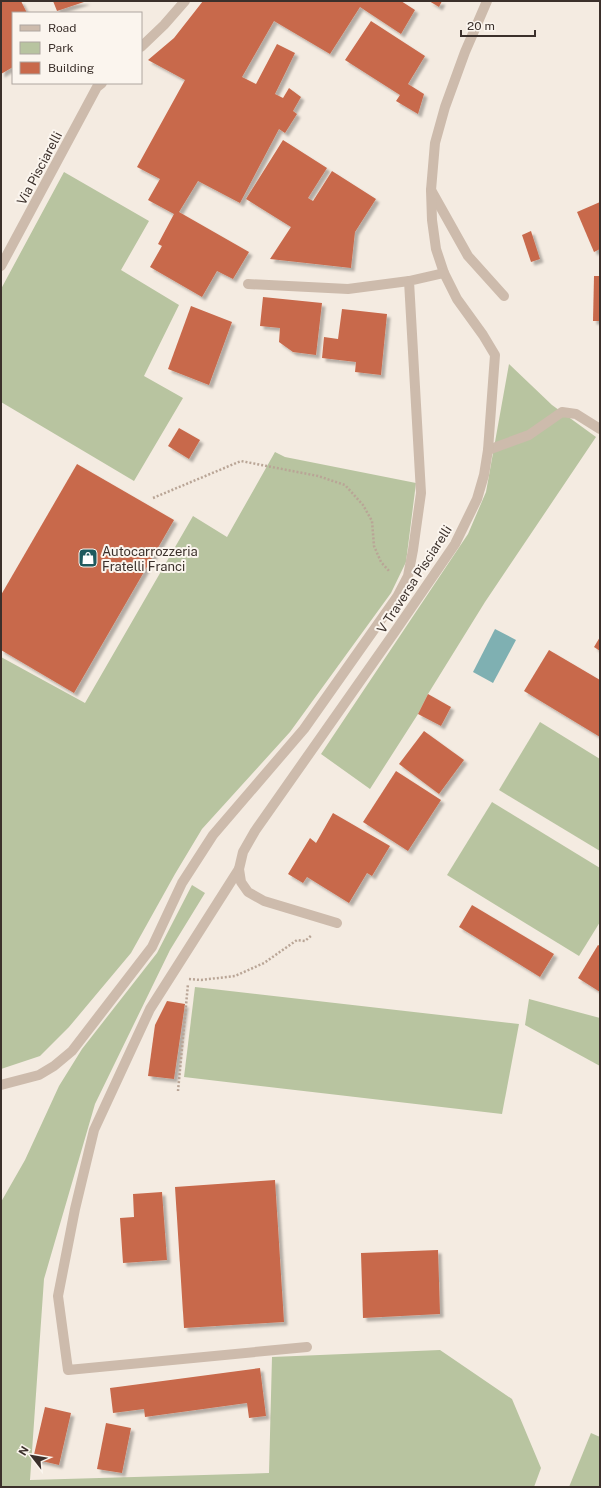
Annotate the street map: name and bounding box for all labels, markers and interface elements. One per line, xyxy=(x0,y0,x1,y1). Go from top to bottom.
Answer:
legend xyxy=(12,12,142,84)
scale bar xyxy=(461,12,535,38)
text: 20 m xyxy=(467,19,495,33)
text: Road xyxy=(48,21,76,35)
text: Park xyxy=(48,41,74,55)
text: Building xyxy=(48,61,94,75)
street label: Via Pisciarelli xyxy=(14,129,65,207)
street label: V Traversa Pisciarelli xyxy=(374,523,455,636)
place label: Autocarrozzeria Fratelli Franci xyxy=(102,544,198,574)
shop icon: Autocarrozzeria Fratelli Franci xyxy=(77,547,99,569)
north arrow xyxy=(12,1436,52,1476)
text: N xyxy=(16,1444,31,1458)

